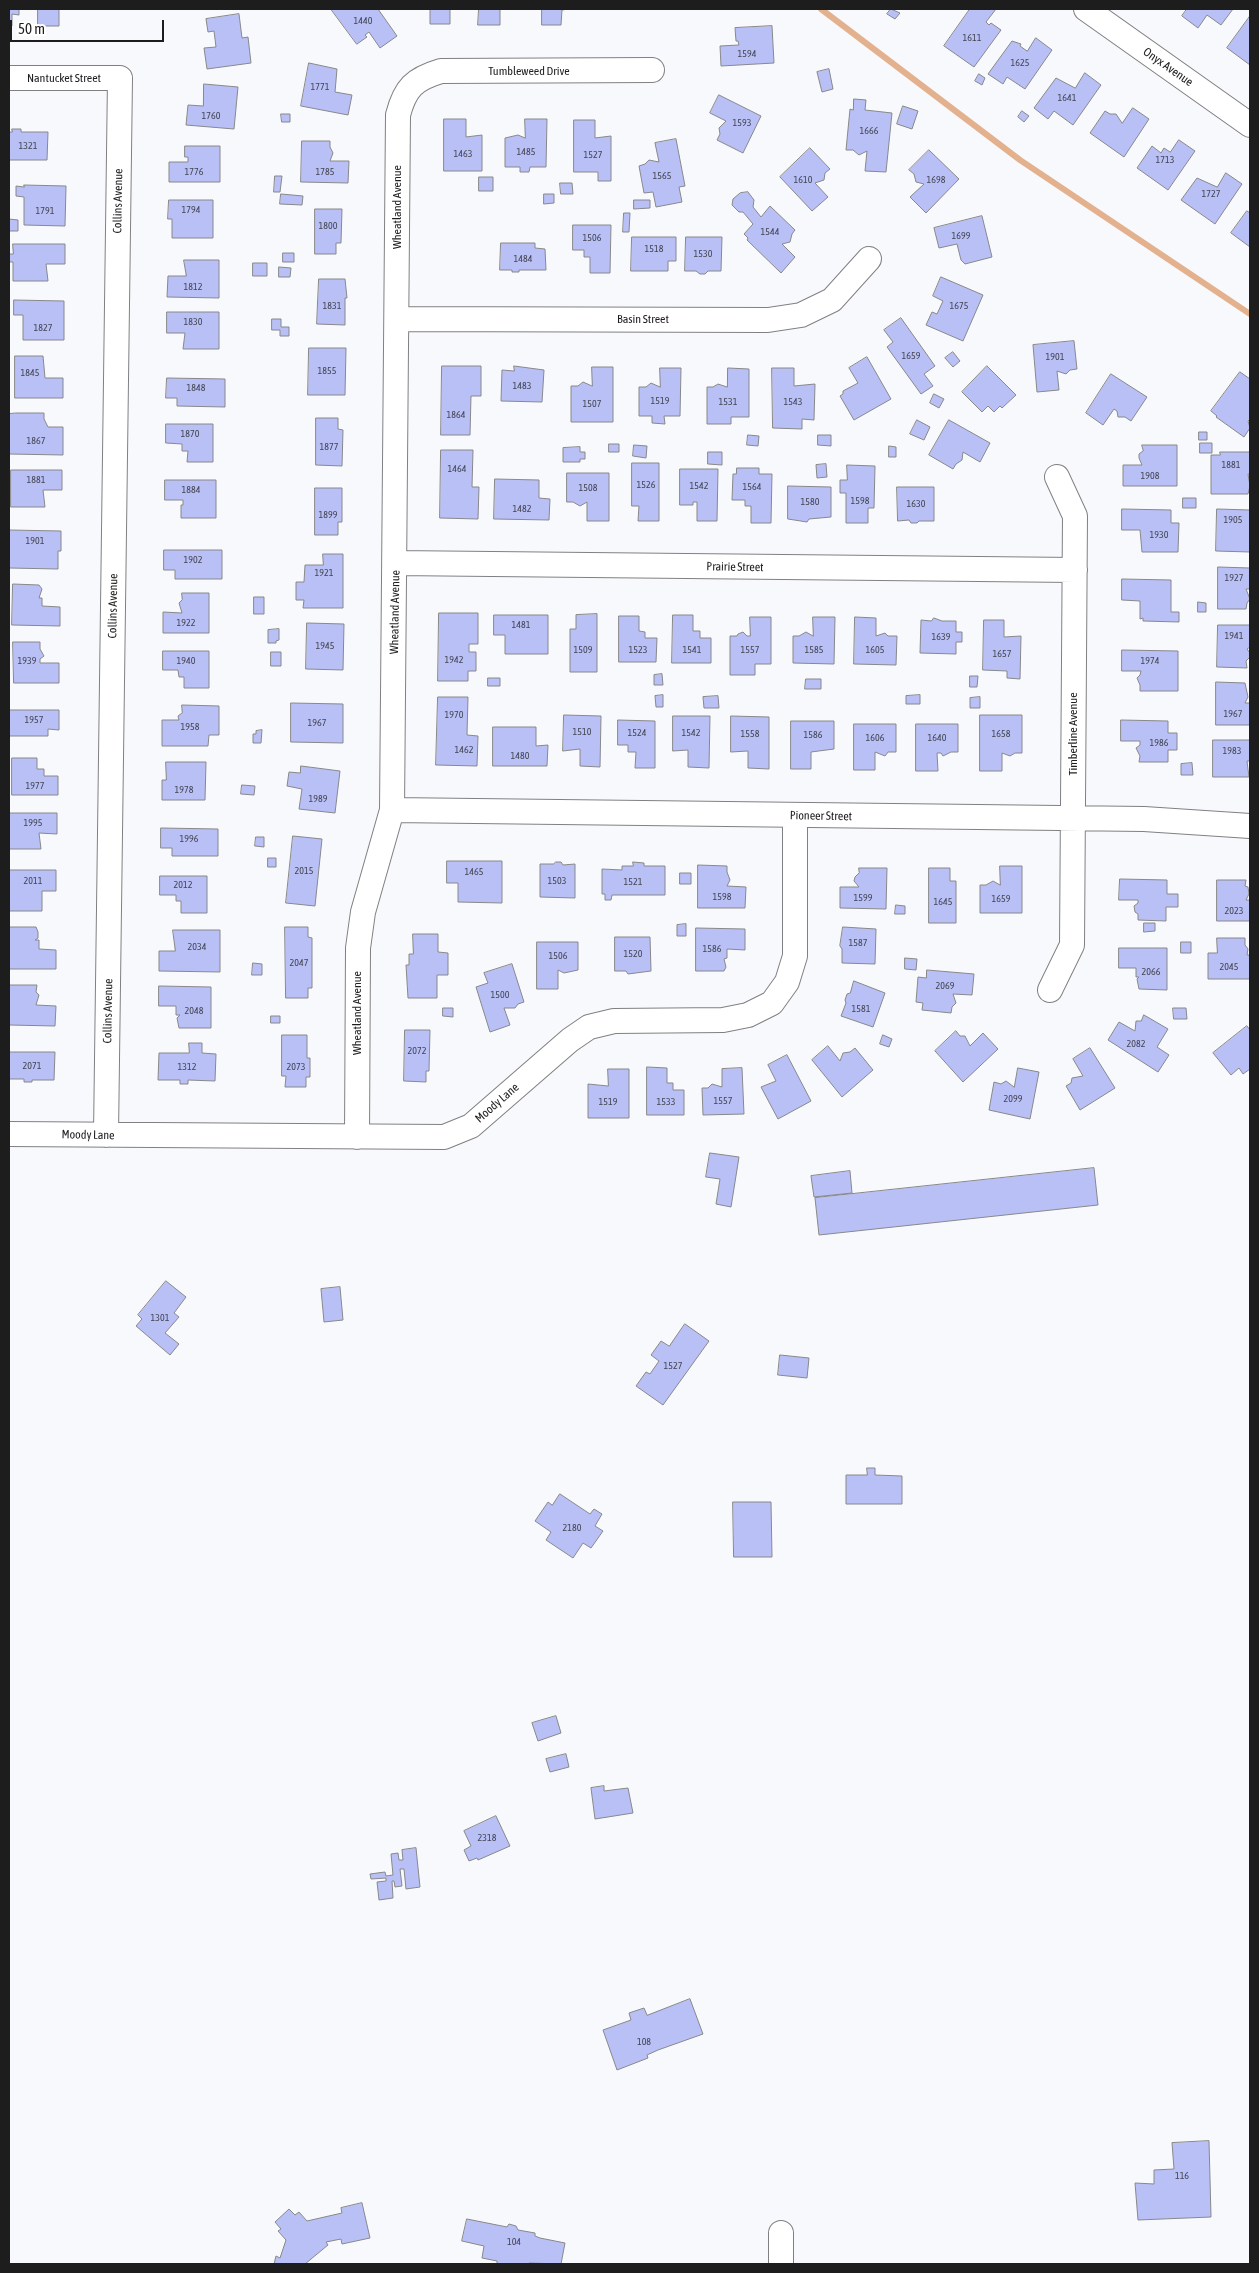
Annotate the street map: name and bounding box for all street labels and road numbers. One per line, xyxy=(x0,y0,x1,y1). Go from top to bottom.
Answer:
street label: Onyx Avenue xyxy=(1140,45,1196,89)
street label: Tumbleweed Drive xyxy=(488,64,570,78)
street label: Nantucket Street xyxy=(27,71,101,85)
street label: Wheatland Avenue xyxy=(390,165,404,249)
street label: Collins Avenue xyxy=(110,168,126,234)
street label: Basin Street xyxy=(617,312,669,326)
street label: Prairie Street xyxy=(706,559,764,575)
street label: Wheatland Avenue xyxy=(387,570,403,654)
street label: Collins Avenue xyxy=(105,573,121,639)
street label: Timberline Avenue xyxy=(1066,692,1080,776)
street label: Pioneer Street xyxy=(790,808,852,824)
street label: Wheatland Avenue xyxy=(350,971,364,1055)
street label: Collins Avenue xyxy=(100,978,116,1044)
street label: Moody Lane xyxy=(472,1080,522,1126)
street label: Moody Lane xyxy=(61,1127,115,1143)

